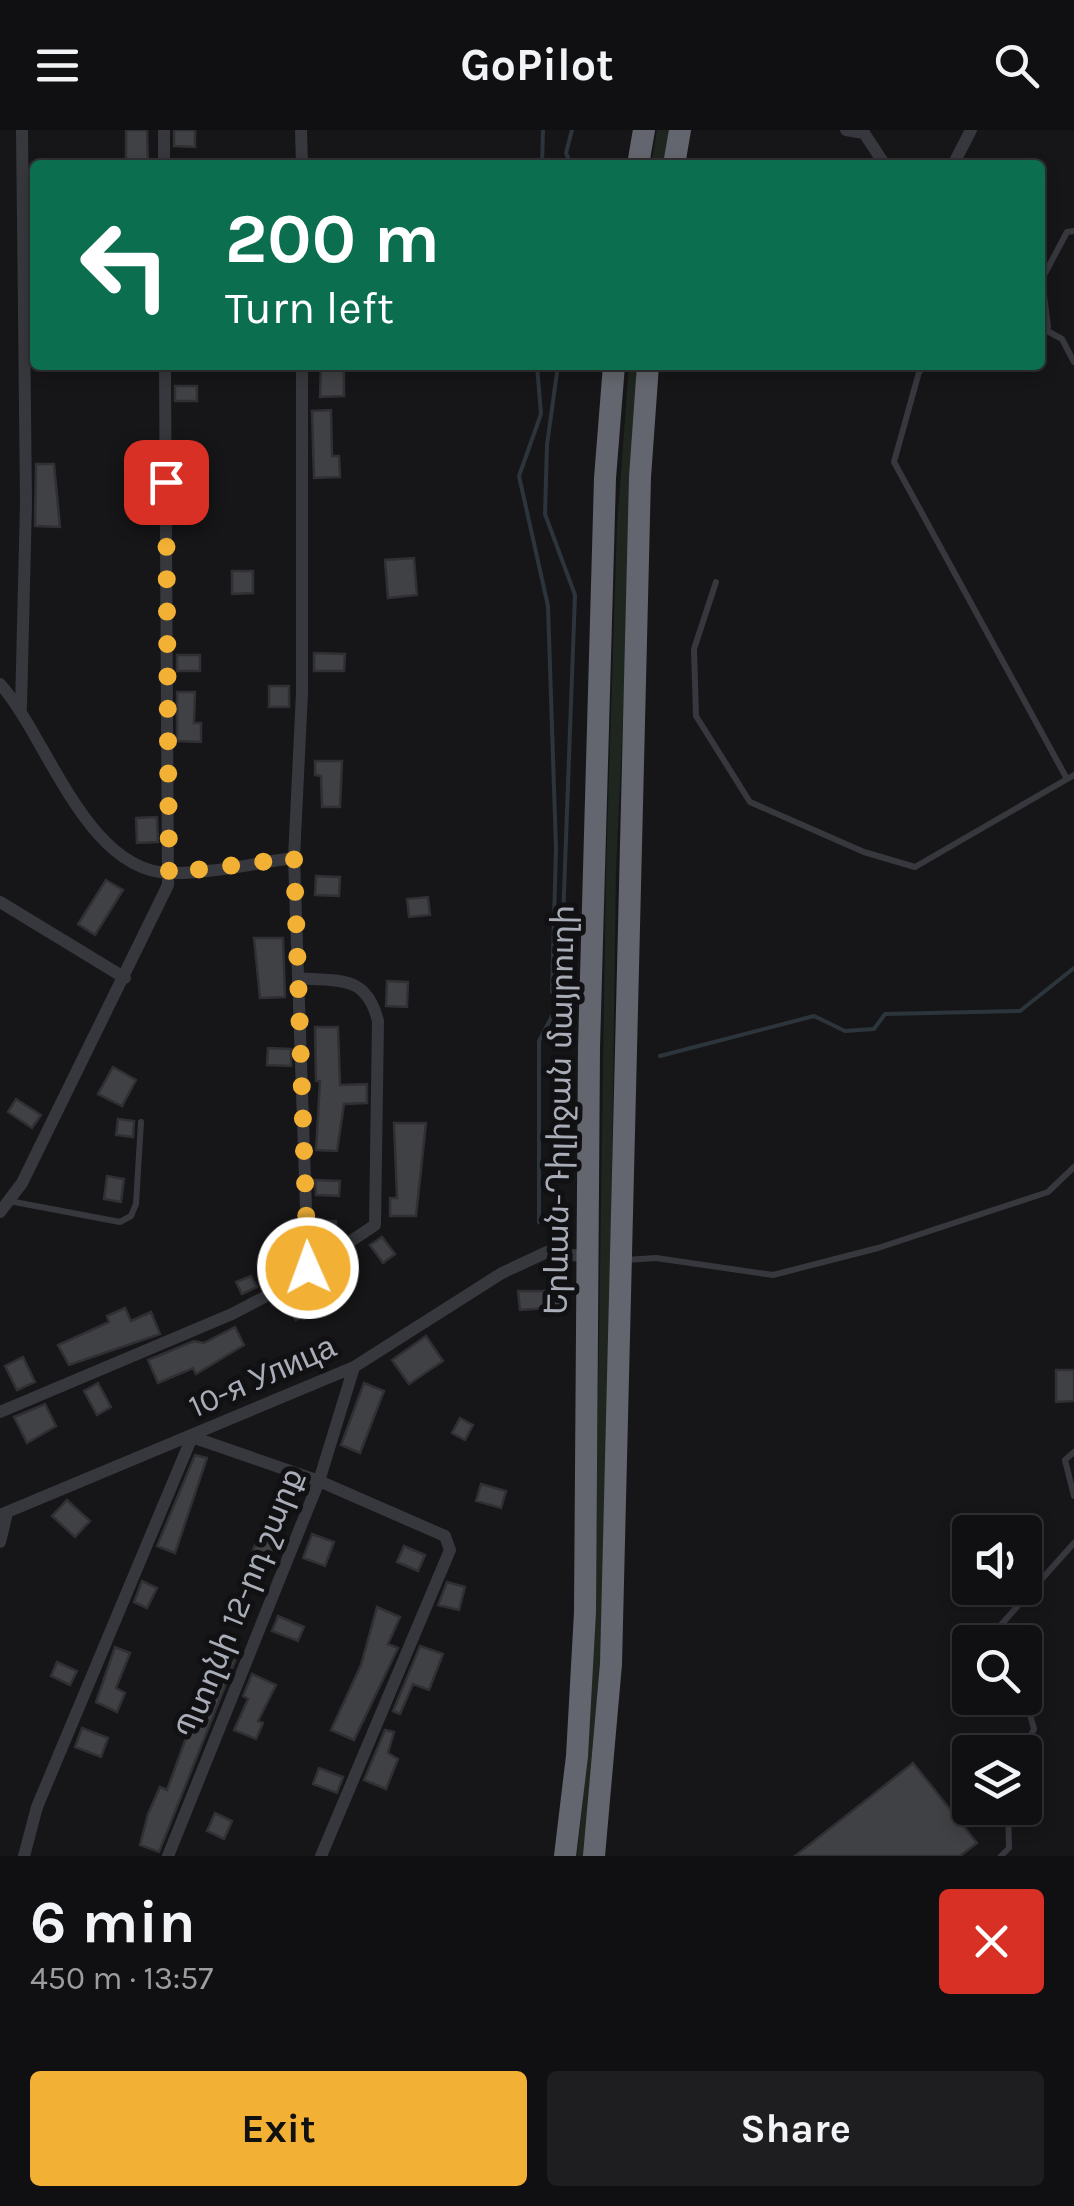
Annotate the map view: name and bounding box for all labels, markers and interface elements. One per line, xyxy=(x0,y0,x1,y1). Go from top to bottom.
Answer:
icon: menu xyxy=(30,38,85,93)
icon: search xyxy=(989,38,1044,93)
text: GoPilot xyxy=(460,39,614,91)
text: 200 m xyxy=(225,198,440,280)
icon: left xyxy=(60,200,190,330)
text: Turn left xyxy=(225,282,394,334)
pin xyxy=(124,440,209,525)
icon: arrive xyxy=(139,455,194,510)
street label: Երևան-Դիլիջան մայրուղի xyxy=(537,905,582,1315)
position arrow xyxy=(256,1216,360,1320)
street label: 10-я Улица xyxy=(183,1328,341,1425)
street label: Պտղնի 12-րդ շարք xyxy=(168,1462,311,1744)
map controls xyxy=(952,1515,1042,1825)
button: sound xyxy=(952,1515,1042,1605)
button: search xyxy=(952,1625,1042,1715)
button: layers xyxy=(952,1735,1042,1825)
text: 6 min xyxy=(30,1887,196,1957)
button: close xyxy=(939,1889,1044,1994)
text: 450 m · 13:57 xyxy=(30,1960,213,1997)
button: Exit xyxy=(30,2071,527,2186)
button: Share xyxy=(547,2071,1044,2186)

